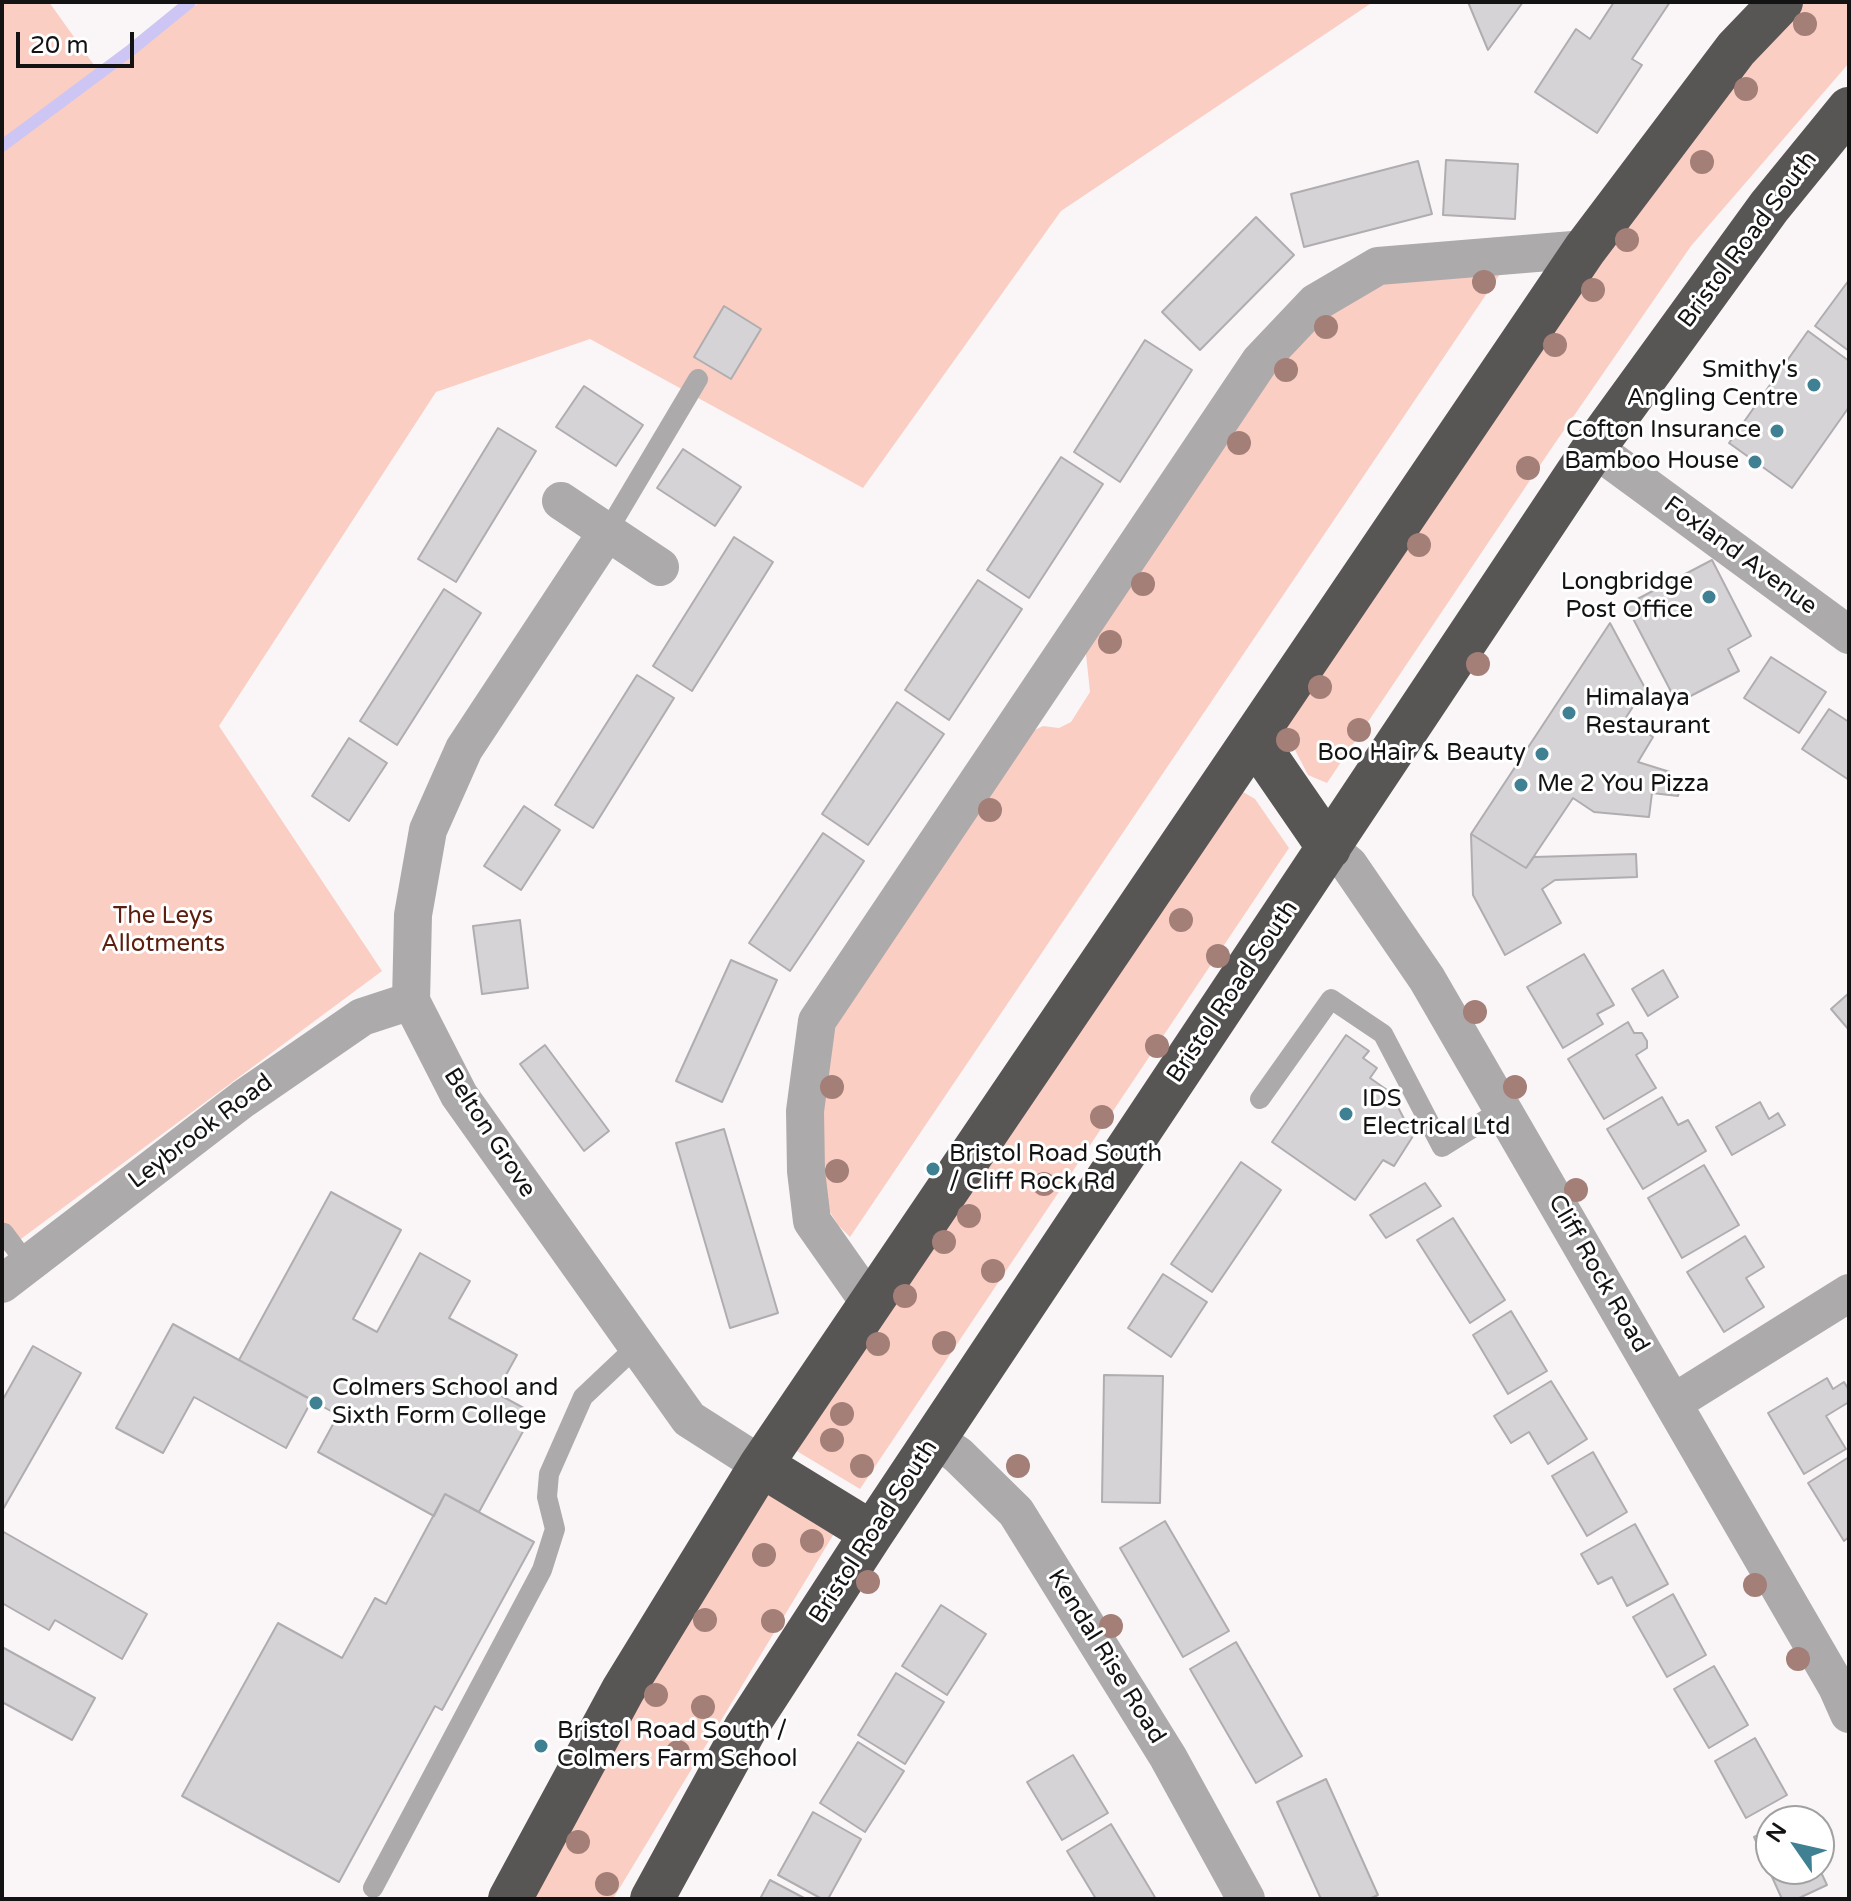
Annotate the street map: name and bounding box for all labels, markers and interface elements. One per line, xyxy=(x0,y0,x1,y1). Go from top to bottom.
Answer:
scale bar xyxy=(20,16,138,66)
text: 20 m xyxy=(30,31,88,60)
street label: Bristol Road South xyxy=(1672,146,1824,334)
place label: Smithy's Angling Centre xyxy=(1627,357,1798,413)
marker: Smithy's Angling Centre xyxy=(1805,376,1823,394)
place label: Cofton Insurance xyxy=(1566,417,1761,445)
marker: Cofton Insurance xyxy=(1768,422,1786,440)
place label: Bamboo House xyxy=(1564,448,1739,476)
marker: Bamboo House xyxy=(1746,453,1764,471)
street label: Foxland Avenue xyxy=(1658,491,1822,621)
place label: Longbridge Post Office xyxy=(1561,569,1693,625)
marker: Longbridge Post Office xyxy=(1700,588,1718,606)
place label: Himalaya Restaurant xyxy=(1585,685,1710,741)
marker: Himalaya Restaurant xyxy=(1560,704,1578,722)
place label: Boo Hair & Beauty xyxy=(1317,740,1526,768)
marker: Boo Hair & Beauty xyxy=(1533,745,1551,763)
place label: Me 2 You Pizza xyxy=(1537,771,1709,799)
marker: Me 2 You Pizza xyxy=(1512,776,1530,794)
street label: Bristol Road South xyxy=(1161,896,1305,1088)
park label: The Leys Allotments xyxy=(101,903,225,959)
street label: Belton Grove xyxy=(437,1063,541,1203)
street label: Leybrook Road xyxy=(123,1068,279,1196)
place label: IDS Electrical Ltd xyxy=(1362,1086,1510,1142)
marker: IDS Electrical Ltd xyxy=(1337,1105,1355,1123)
place label: Bristol Road South / Cliff Rock Rd xyxy=(949,1141,1162,1197)
marker: Bristol Road South / Cliff Rock Rd xyxy=(924,1160,942,1178)
street label: Cliff Rock Road xyxy=(1541,1190,1655,1358)
place label: Colmers School and Sixth Form College xyxy=(332,1375,558,1431)
marker: Colmers School and Sixth Form College xyxy=(307,1394,325,1412)
street label: Bristol Road South xyxy=(804,1435,944,1629)
street label: Kendal Rise Road xyxy=(1041,1565,1171,1749)
place label: Bristol Road South / Colmers Farm School xyxy=(557,1718,798,1774)
marker: Bristol Road South / Colmers Farm School xyxy=(532,1737,550,1755)
north arrow xyxy=(1755,1805,1835,1885)
text: N xyxy=(1761,1818,1792,1847)

